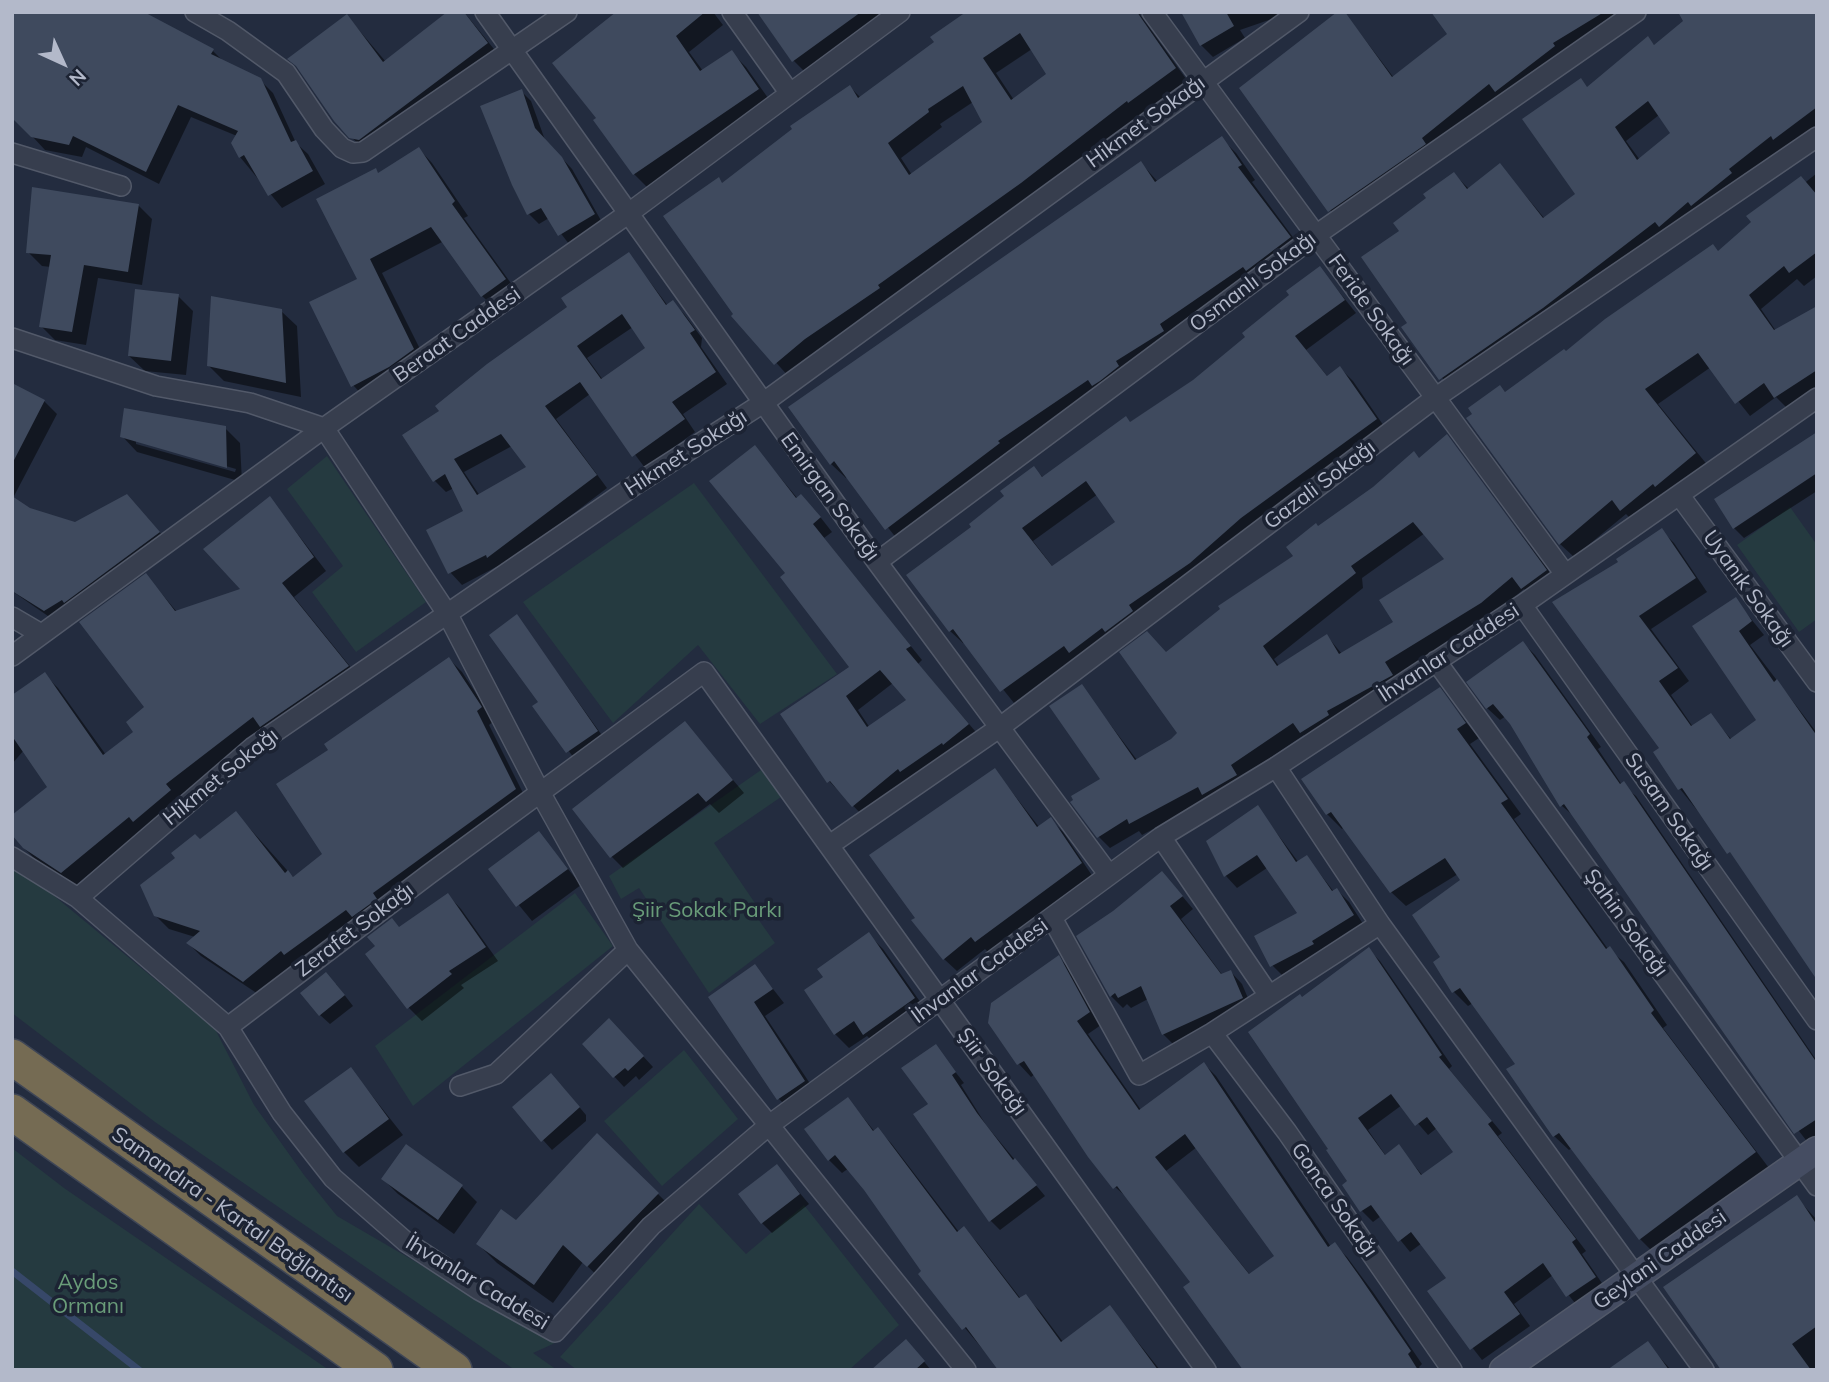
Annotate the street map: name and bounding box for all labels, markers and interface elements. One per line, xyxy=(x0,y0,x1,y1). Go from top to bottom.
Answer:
north arrow xyxy=(28,28,98,98)
text: N xyxy=(64,64,91,91)
street label: Hikmet Sokağı xyxy=(1082,70,1210,174)
street label: Osmanlı Sokağı xyxy=(1185,226,1321,338)
street label: Feride Sokağı xyxy=(1322,250,1420,370)
street label: Beraat Caddesi xyxy=(388,282,526,388)
street label: Hikmet Sokağı xyxy=(620,404,752,502)
street label: Emirgan Sokağı xyxy=(775,428,885,566)
street label: Gazali Sokağı xyxy=(1259,435,1381,535)
street label: Uyanık Sokağı xyxy=(1697,526,1799,652)
street label: İhvanlar Caddesi xyxy=(1374,598,1524,708)
street label: Hikmet Sokağı xyxy=(158,723,284,831)
street label: Susam Sokağı xyxy=(1619,748,1719,876)
street label: Şahin Sokağı xyxy=(1579,864,1673,982)
street label: Zerafet Sokağı xyxy=(291,878,419,982)
park label: Şiir Sokak Parkı xyxy=(632,898,782,924)
street label: İhvanlar Caddesi xyxy=(907,913,1053,1029)
street label: Şiir Sokağı xyxy=(952,1023,1032,1121)
street label: Samandıra - Kartal Bağlantısı xyxy=(107,1122,357,1308)
street label: Gonca Sokağı xyxy=(1285,1138,1383,1262)
street label: Geylani Caddesi xyxy=(1589,1205,1731,1315)
street label: İhvanlar Caddesi xyxy=(401,1230,553,1336)
park label: Aydos Ormanı xyxy=(52,1270,124,1320)

